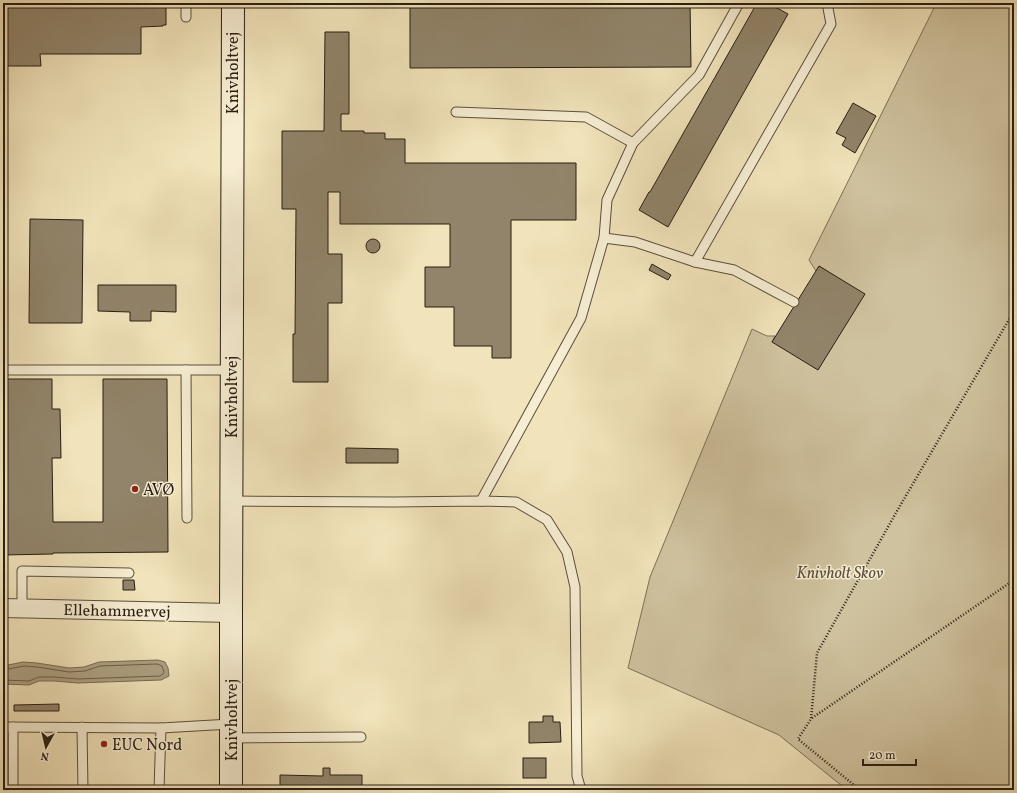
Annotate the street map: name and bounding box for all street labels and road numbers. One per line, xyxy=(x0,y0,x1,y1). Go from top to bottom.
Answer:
street label: Knivholtvej xyxy=(223,32,245,114)
street label: Knivholtvej xyxy=(222,356,244,438)
street label: Ellehammervej xyxy=(63,600,171,624)
street label: Knivholtvej xyxy=(222,679,244,761)

